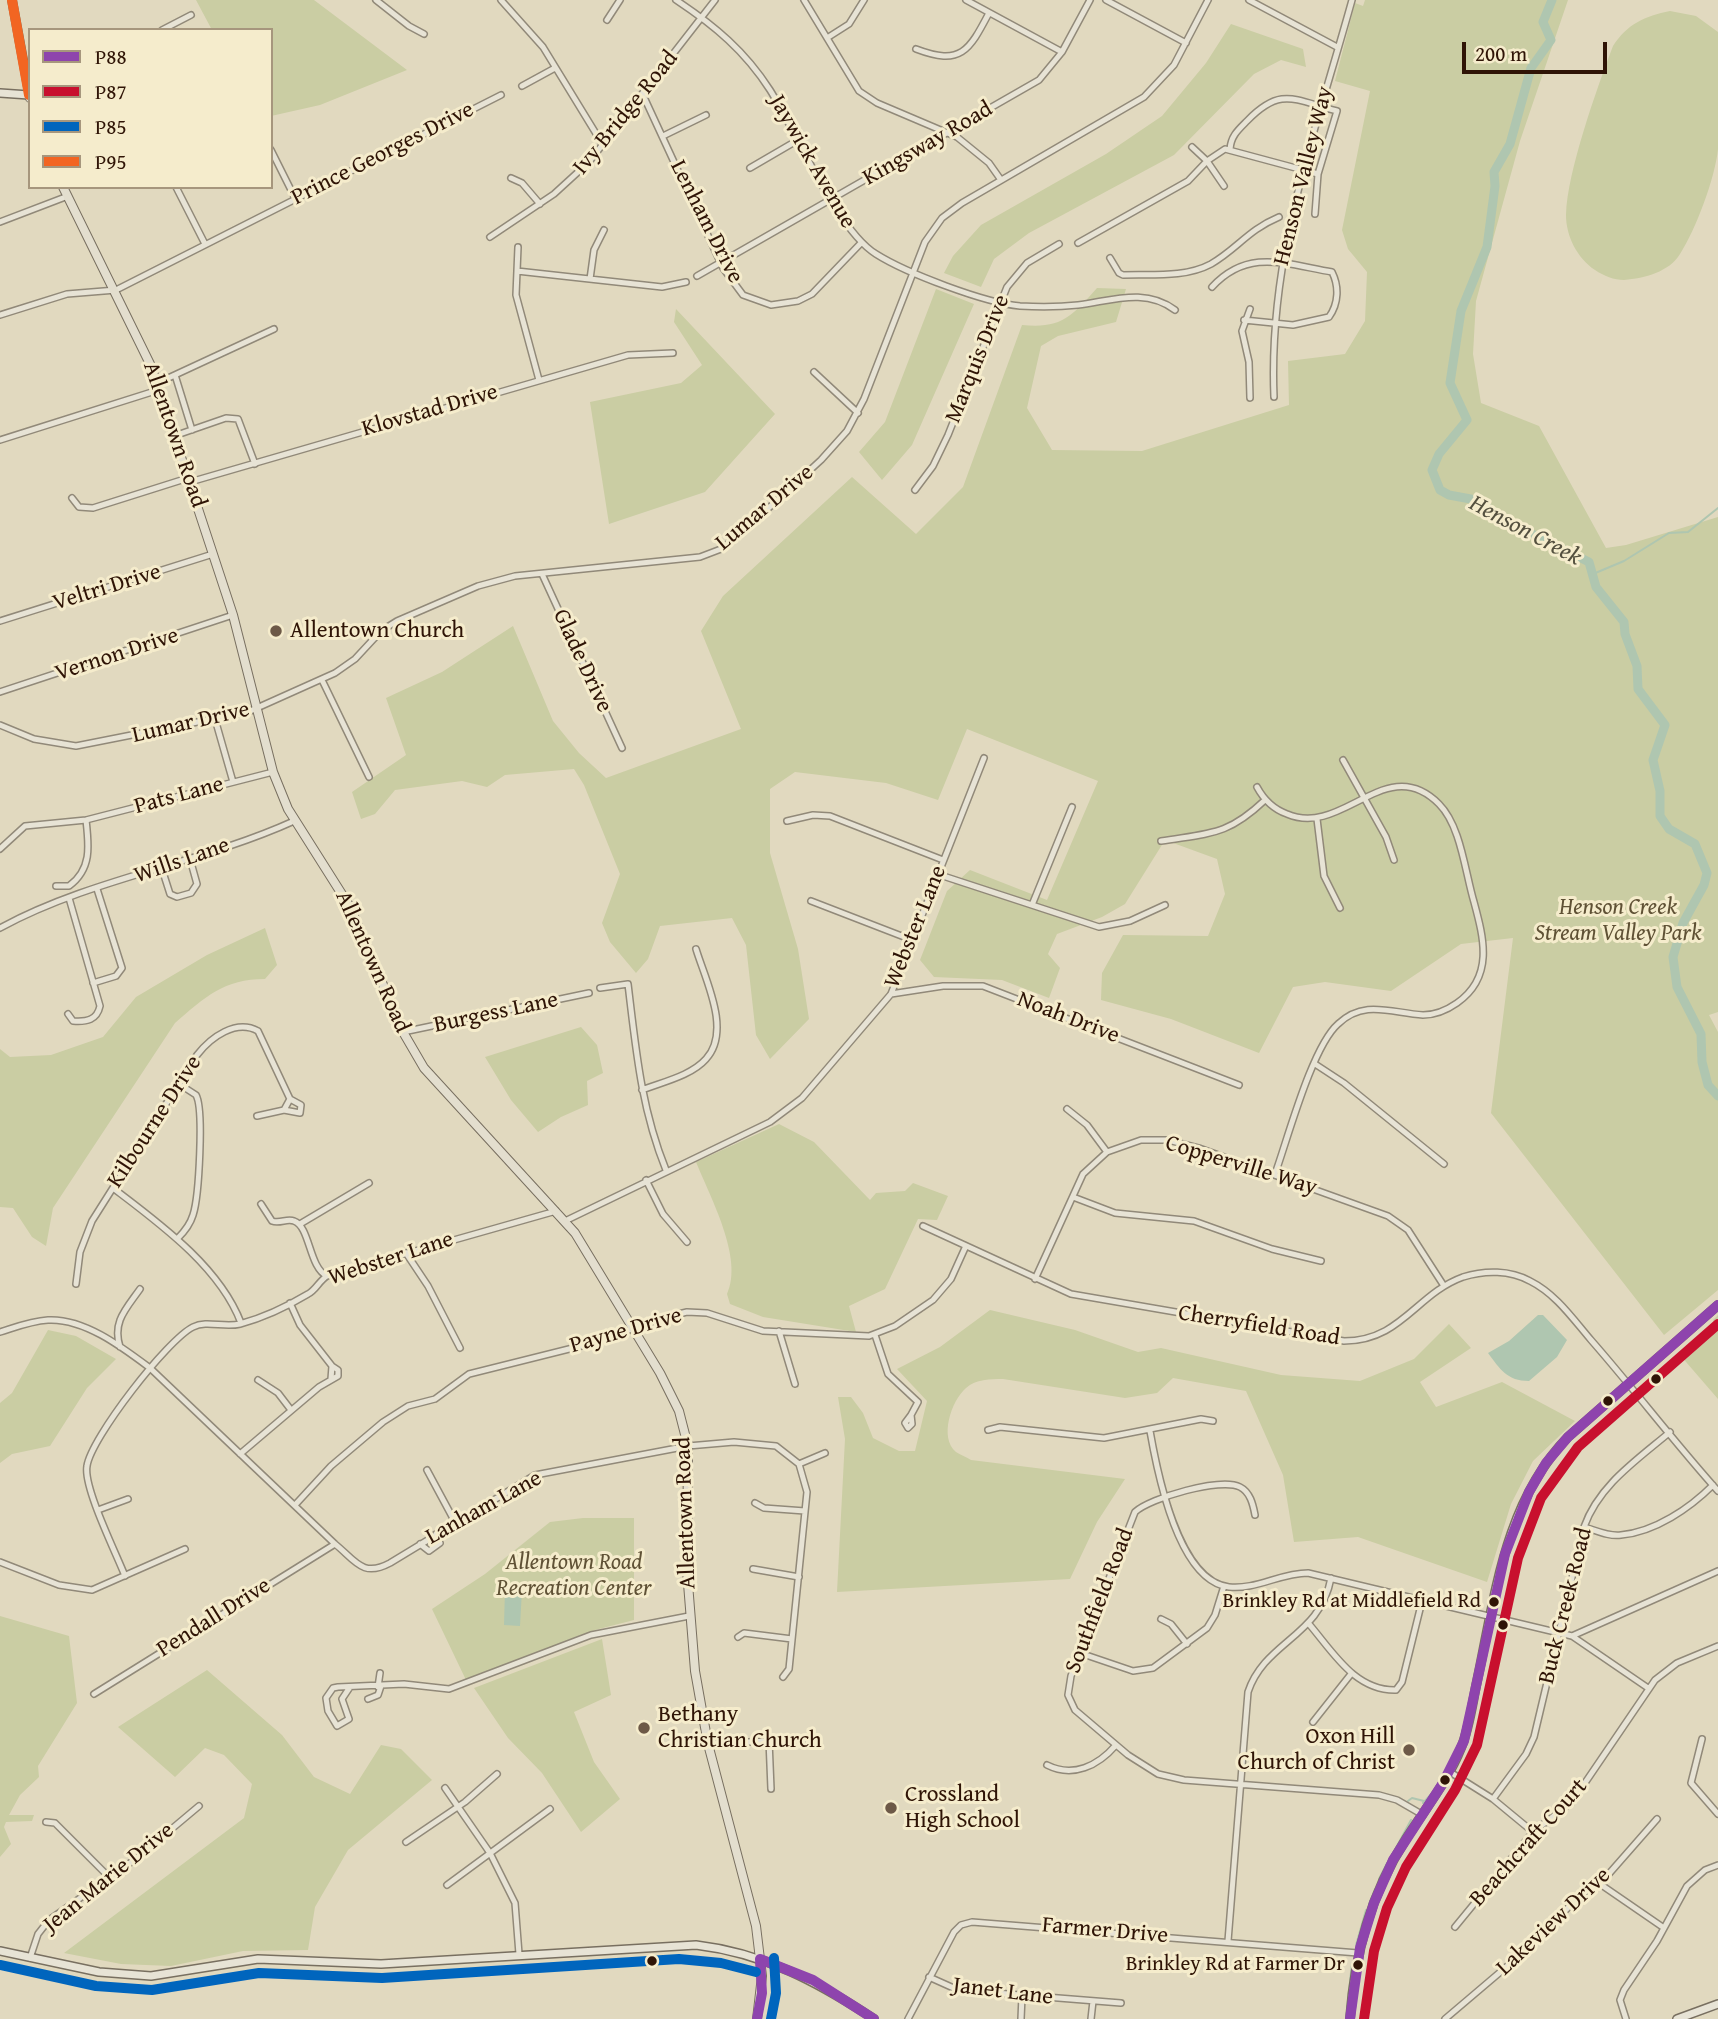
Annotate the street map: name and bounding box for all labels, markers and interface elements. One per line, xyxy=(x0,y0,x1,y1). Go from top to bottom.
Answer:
legend xyxy=(28,28,273,189)
scale bar xyxy=(1466,28,1611,72)
text: 200 m xyxy=(1475,38,1527,69)
text: P88 xyxy=(95,41,127,72)
street label: Ivy Bridge Road xyxy=(568,45,684,181)
text: P87 xyxy=(95,76,127,107)
street label: Henson Valley Way xyxy=(1268,84,1340,268)
street label: Jaywick Avenue xyxy=(763,90,861,234)
street label: Prince Georges Drive xyxy=(287,96,479,212)
street label: Kingsway Road xyxy=(858,96,998,192)
text: P85 xyxy=(95,111,127,142)
text: P95 xyxy=(95,146,127,177)
street label: Lenham Drive xyxy=(663,156,749,288)
street label: Marquis Drive xyxy=(940,291,1016,427)
street label: Allentown Road xyxy=(136,358,212,512)
street label: Klovstad Drive xyxy=(359,378,501,444)
street label: Lumar Drive xyxy=(710,459,820,557)
water label: Henson Creek xyxy=(1464,489,1586,573)
street label: Veltri Drive xyxy=(50,558,164,618)
street label: Glade Drive xyxy=(546,605,618,717)
place label: Allentown Church xyxy=(290,617,464,645)
street label: Vernon Drive xyxy=(52,622,182,688)
marker: Allentown Church xyxy=(268,623,284,639)
street label: Lumar Drive xyxy=(130,696,252,750)
street label: Pats Lane xyxy=(131,771,227,821)
street label: Wills Lane xyxy=(131,832,233,890)
street label: Webster Lane xyxy=(879,862,953,992)
street label: Allentown Road xyxy=(328,887,416,1037)
park label: Henson Creek Stream Valley Park xyxy=(1534,894,1702,948)
street label: Burgess Lane xyxy=(431,986,561,1040)
street label: Noah Drive xyxy=(1013,986,1123,1050)
street label: Kilbourne Drive xyxy=(102,1051,208,1193)
street label: Copperville Way xyxy=(1162,1130,1320,1202)
street label: Webster Lane xyxy=(325,1226,457,1292)
street label: Cherryfield Road xyxy=(1176,1300,1342,1352)
street label: Payne Drive xyxy=(567,1302,685,1360)
unlabelled marker xyxy=(1649,1372,1663,1386)
unlabelled marker xyxy=(1601,1394,1615,1408)
street label: Allentown Road xyxy=(670,1436,702,1590)
street label: Lanham Lane xyxy=(421,1465,547,1551)
street label: Southfield Road xyxy=(1060,1525,1140,1677)
street label: Buck Creek Road xyxy=(1533,1525,1599,1687)
park label: Allentown Road Recreation Center xyxy=(496,1549,652,1603)
street label: Pendall Drive xyxy=(152,1572,276,1664)
place label: Brinkley Rd at Middlefield Rd xyxy=(1223,1589,1481,1615)
marker: Brinkley Rd at Middlefield Rd xyxy=(1487,1595,1501,1609)
unlabelled marker xyxy=(1496,1618,1510,1632)
place label: Bethany Christian Church xyxy=(658,1701,822,1755)
marker: Bethany Christian Church xyxy=(636,1720,652,1736)
place label: Oxon Hill Church of Christ xyxy=(1237,1723,1395,1777)
marker: Oxon Hill Church of Christ xyxy=(1401,1742,1417,1758)
unlabelled marker xyxy=(1438,1773,1452,1787)
street label: Beachcraft Court xyxy=(1464,1773,1594,1913)
place label: Crossland High School xyxy=(905,1781,1020,1835)
marker: Crossland High School xyxy=(883,1800,899,1816)
street label: Jean Marie Drive xyxy=(38,1817,180,1939)
street label: Lakeview Drive xyxy=(1491,1862,1617,1982)
street label: Farmer Drive xyxy=(1041,1912,1169,1950)
place label: Brinkley Rd at Farmer Dr xyxy=(1126,1952,1345,1978)
unlabelled marker xyxy=(645,1954,659,1968)
marker: Brinkley Rd at Farmer Dr xyxy=(1351,1958,1365,1972)
street label: Janet Lane xyxy=(951,1972,1055,2012)

